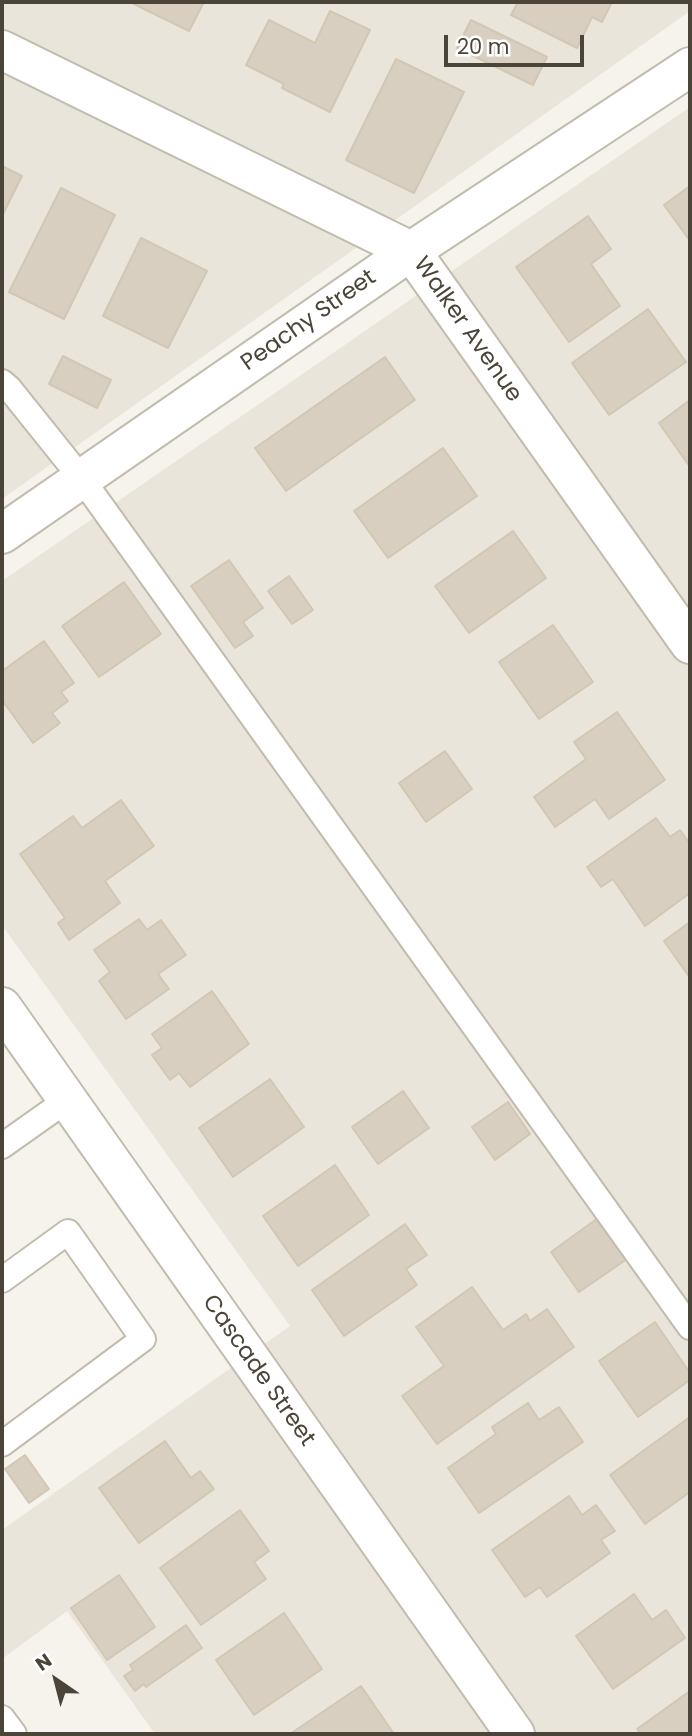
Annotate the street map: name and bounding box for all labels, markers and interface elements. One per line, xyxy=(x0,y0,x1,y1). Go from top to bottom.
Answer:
scale bar xyxy=(447,21,587,65)
text: 20 m xyxy=(457,32,510,61)
street label: Walker Avenue xyxy=(407,252,527,408)
street label: Peachy Street xyxy=(236,264,382,378)
street label: Cascade Street xyxy=(196,1290,320,1452)
north arrow xyxy=(21,1645,91,1715)
text: N xyxy=(30,1647,57,1678)

